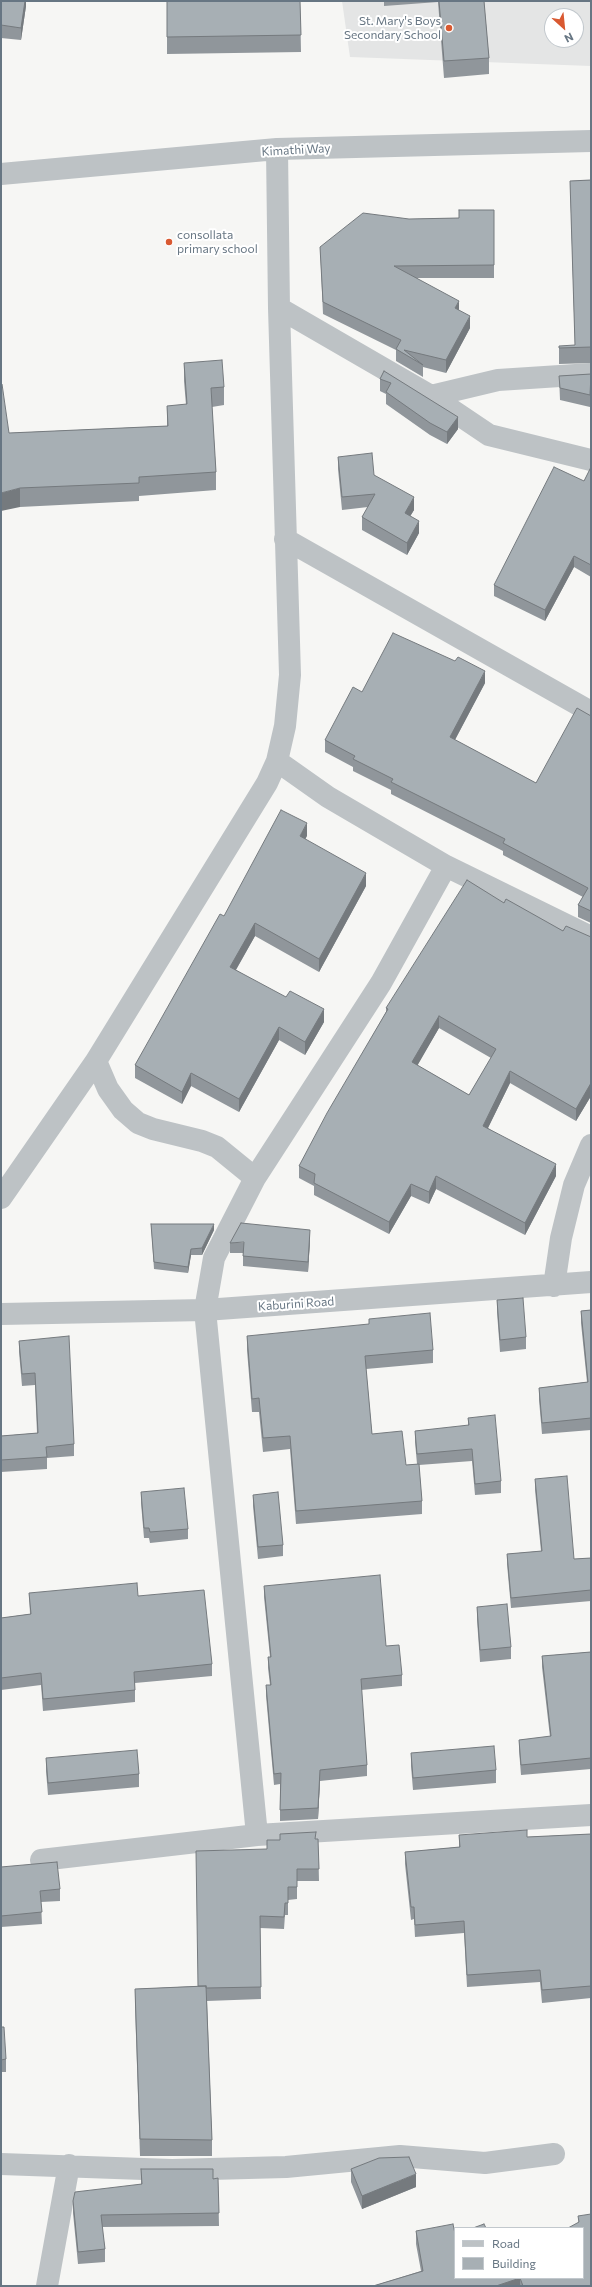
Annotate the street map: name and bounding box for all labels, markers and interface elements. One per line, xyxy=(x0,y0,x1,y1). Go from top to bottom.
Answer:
north arrow xyxy=(544,8,584,48)
place label: St. Mary's Boys Secondary School xyxy=(344,14,441,42)
marker: St. Mary's Boys Secondary School xyxy=(444,23,454,33)
text: N xyxy=(563,31,576,46)
street label: Kimathi Way xyxy=(261,141,331,159)
place label: consollata primary school xyxy=(177,228,258,256)
marker: consollata primary school xyxy=(164,237,174,247)
street label: Kaburini Road xyxy=(257,1294,335,1314)
legend xyxy=(454,2227,584,2279)
text: Road xyxy=(492,2236,520,2250)
text: Building xyxy=(492,2256,536,2270)

